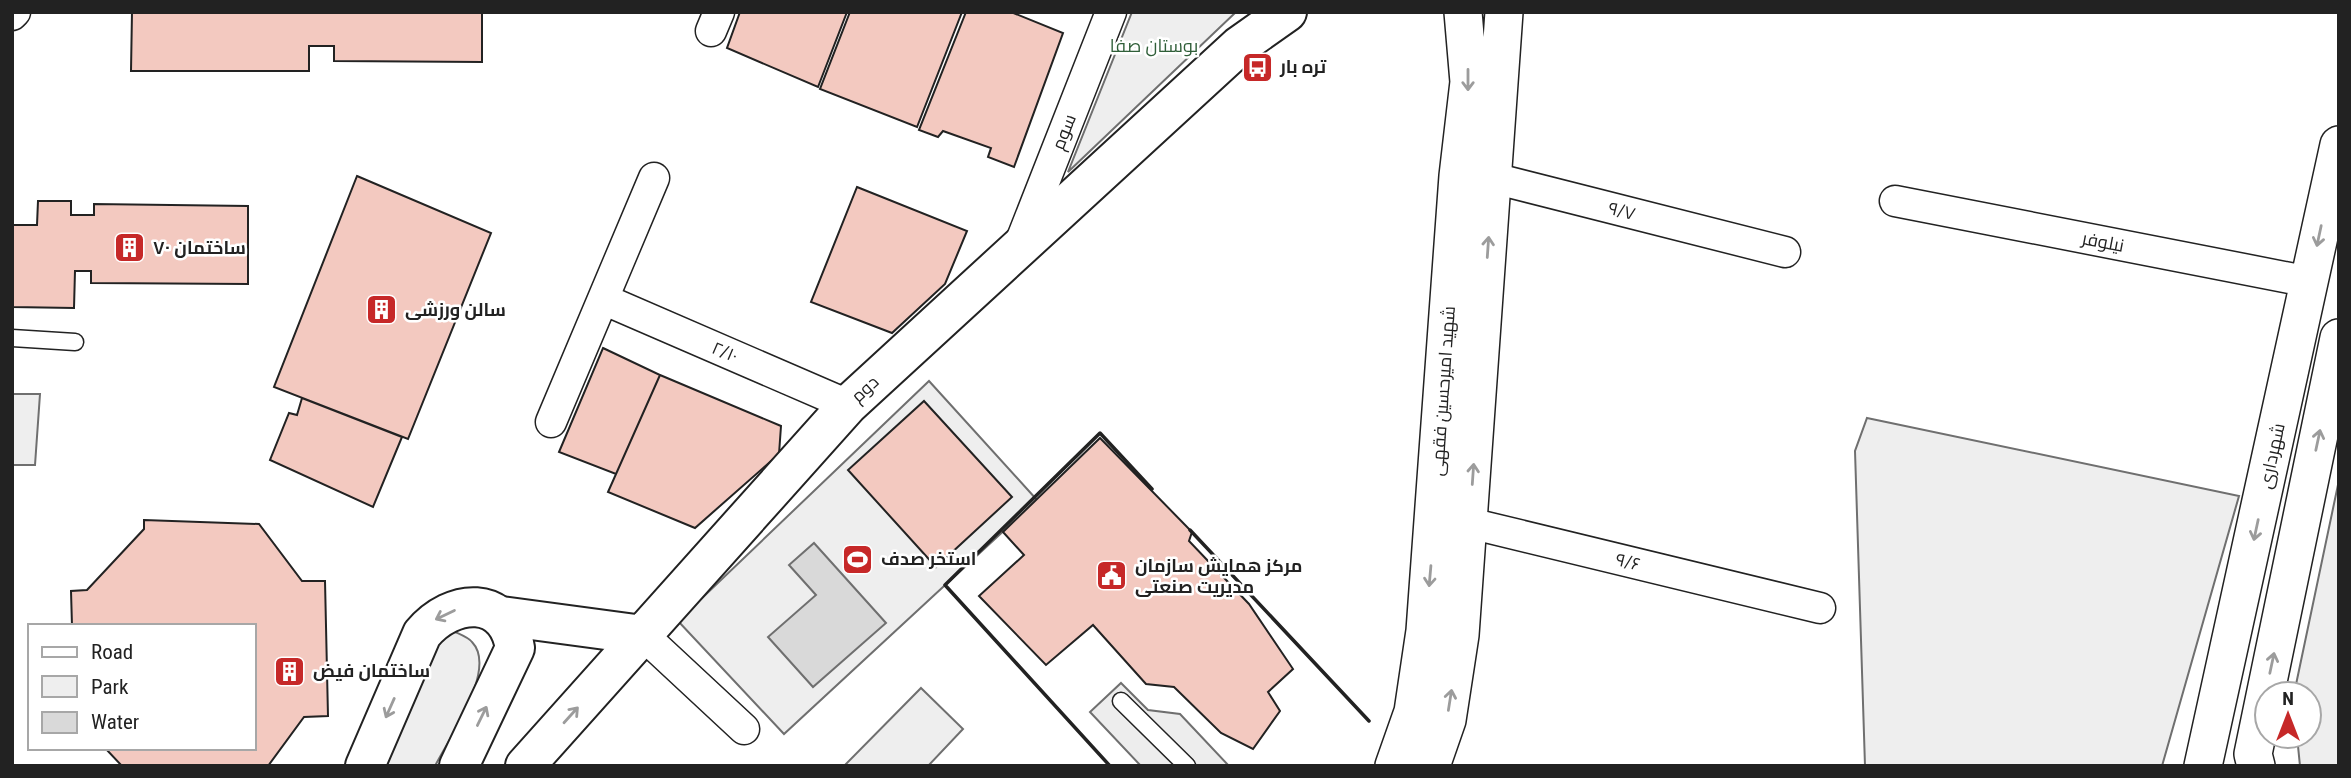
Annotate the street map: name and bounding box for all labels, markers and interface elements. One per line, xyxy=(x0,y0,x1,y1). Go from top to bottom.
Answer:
park label: بوستان صفا xyxy=(1110,35,1198,57)
bus stop icon: تره بار xyxy=(1240,50,1274,84)
place label: تره بار xyxy=(1279,56,1326,78)
one-way arrow xyxy=(1461,68,1475,91)
street label: سوم xyxy=(1047,111,1082,153)
street label: ۹/۷ xyxy=(1606,197,1638,224)
one-way arrow xyxy=(2312,224,2326,247)
street label: نیلوفر xyxy=(2079,227,2126,257)
building icon: ساختمان ۷۰ xyxy=(113,231,147,265)
one-way arrow xyxy=(1482,236,1495,259)
place label: ساختمان ۷۰ xyxy=(153,237,246,258)
building icon: سالن ورزشی xyxy=(365,293,399,327)
place label: سالن ورزشی xyxy=(405,299,506,321)
street label: شهید امیرحسین فقهی xyxy=(1426,305,1460,477)
street label: ۲/۱۰ xyxy=(709,337,741,366)
street label: دوم xyxy=(847,371,884,408)
street label: شهرداری xyxy=(2254,421,2290,491)
one-way arrow xyxy=(2311,429,2325,452)
one-way arrow xyxy=(1467,463,1480,486)
one-way arrow xyxy=(2249,518,2263,541)
sports icon: استخر صدف xyxy=(841,542,875,576)
place label: استخر صدف xyxy=(881,548,976,570)
street label: ۹/۶ xyxy=(1614,548,1643,575)
place label: مرکز همایش سازمان مدیریت صنعتی xyxy=(1135,555,1302,598)
public building icon: مرکز همایش سازمان مدیریت صنعتی xyxy=(1095,559,1129,593)
one-way arrow xyxy=(1423,564,1436,586)
one-way arrow xyxy=(435,609,455,623)
legend xyxy=(28,624,256,750)
text: Road xyxy=(91,640,133,664)
one-way arrow xyxy=(2266,652,2279,675)
building icon: ساختمان فیض xyxy=(273,654,307,688)
place label: ساختمان فیض xyxy=(313,660,430,682)
text: Park xyxy=(91,675,129,699)
north arrow xyxy=(2253,680,2323,750)
text: N xyxy=(2282,687,2294,710)
one-way arrow xyxy=(1444,689,1457,712)
one-way arrow xyxy=(383,697,396,719)
one-way arrow xyxy=(476,706,490,727)
one-way arrow xyxy=(563,706,579,724)
text: Water xyxy=(91,710,139,734)

